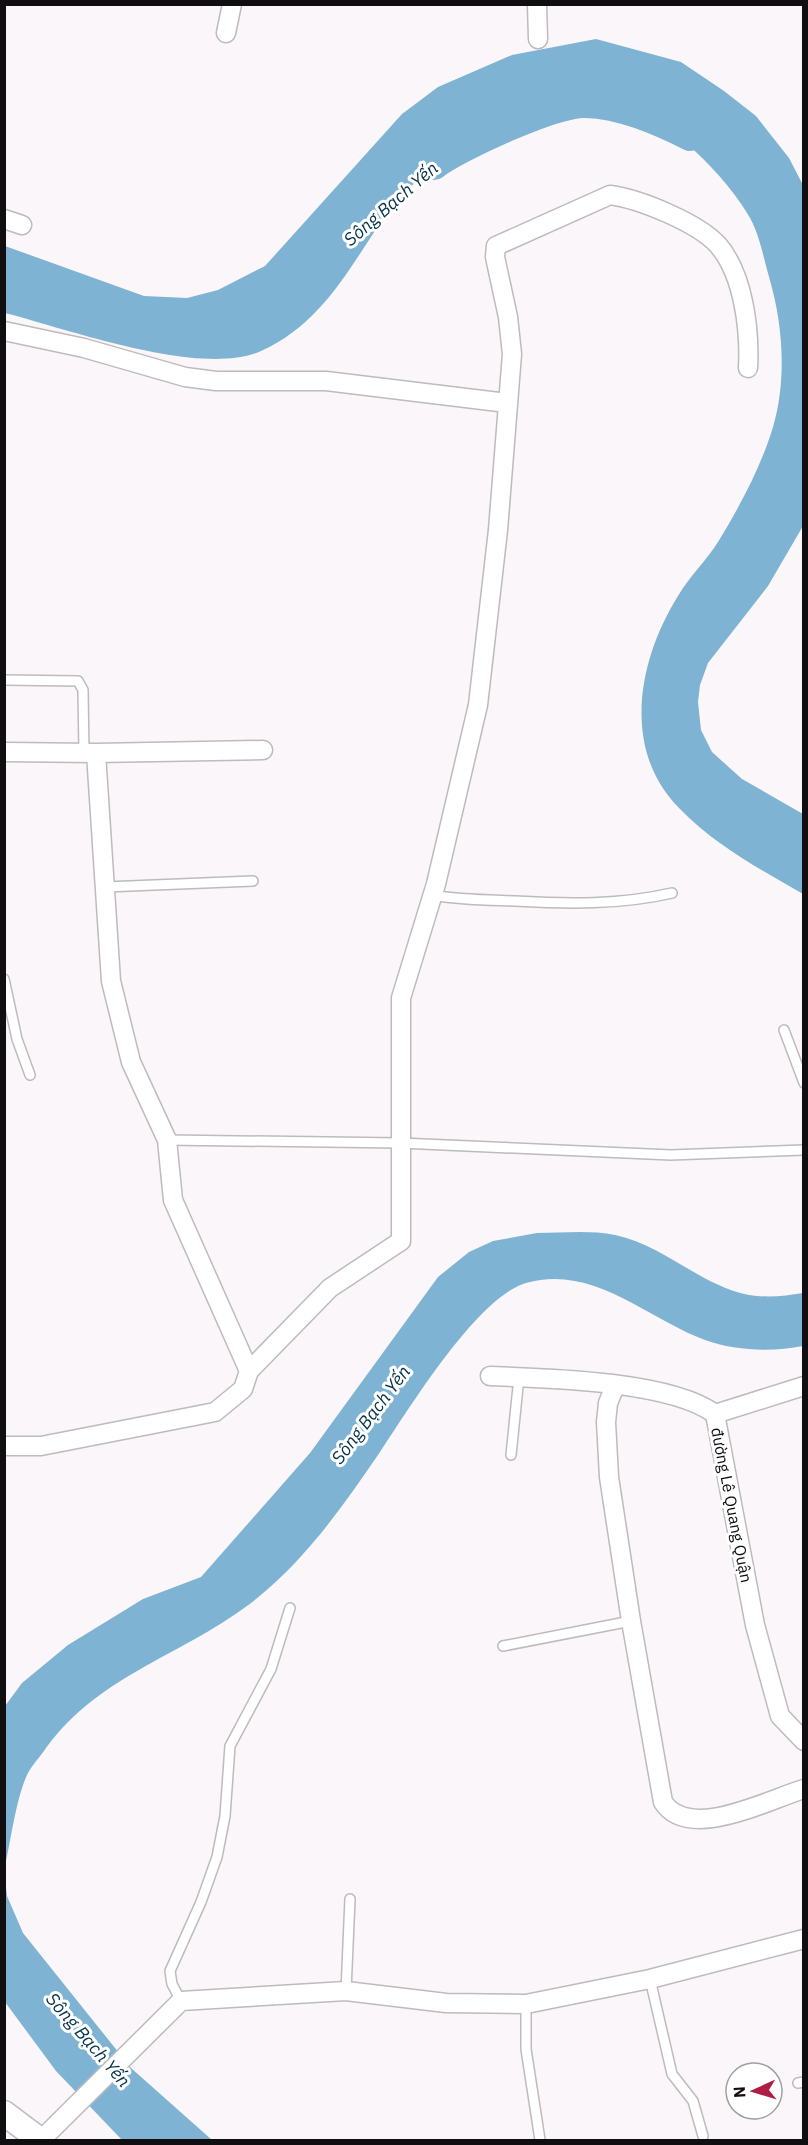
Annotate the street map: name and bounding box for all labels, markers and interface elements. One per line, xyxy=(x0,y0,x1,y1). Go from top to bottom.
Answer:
water label: Sông Bạch Yến xyxy=(339,156,443,251)
water label: Sông Bạch Yến xyxy=(326,1361,415,1469)
street label: đường Lê Quang Quận xyxy=(707,1426,757,1584)
water label: Sông Bạch Yến xyxy=(41,1988,136,2092)
north arrow xyxy=(724,2061,784,2121)
text: N xyxy=(729,2086,749,2099)

